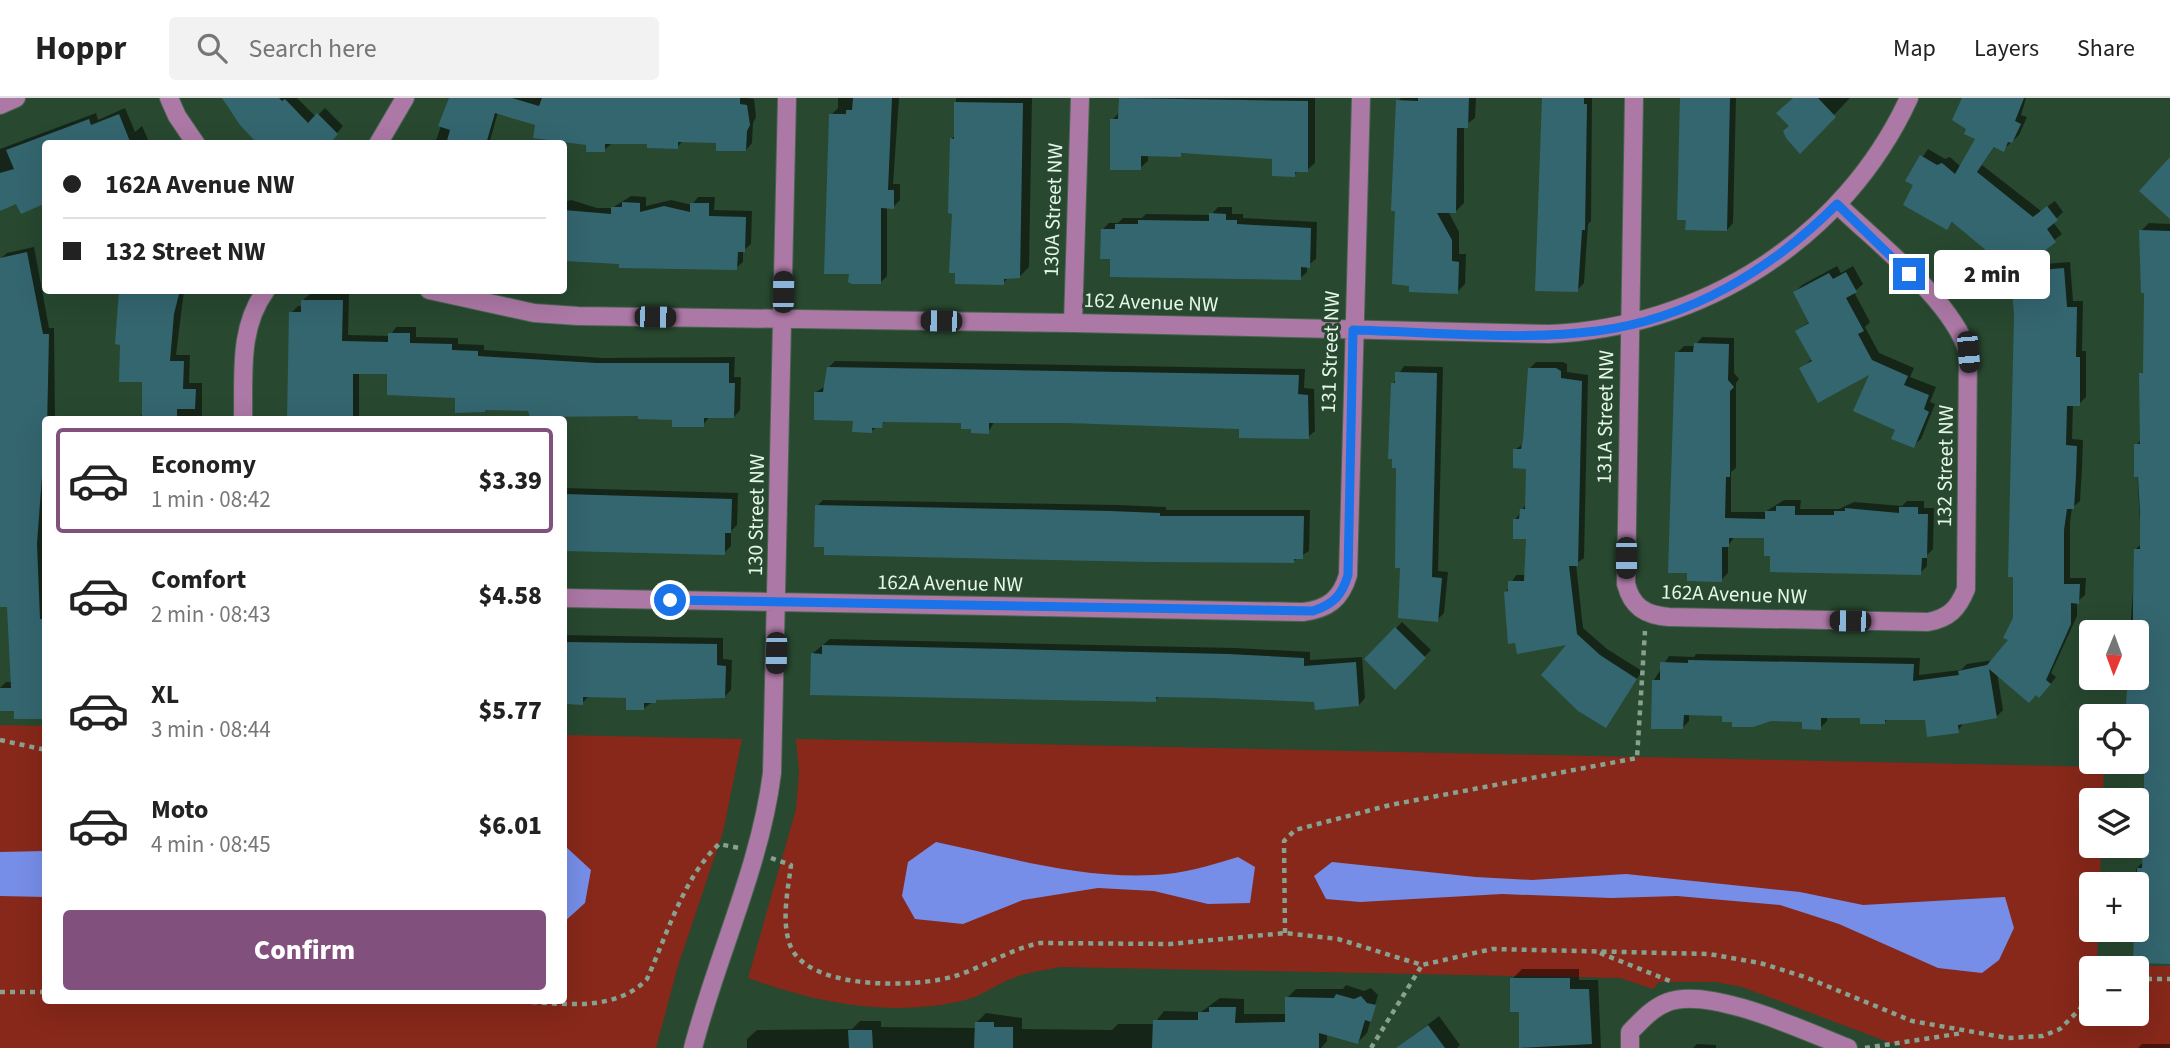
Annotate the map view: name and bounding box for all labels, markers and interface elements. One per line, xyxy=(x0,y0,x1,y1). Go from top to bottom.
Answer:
search box xyxy=(169,17,659,80)
text: Hoppr xyxy=(35,25,127,72)
icon: search xyxy=(193,29,231,67)
text: Search here xyxy=(249,30,377,67)
text: Map xyxy=(1893,31,1936,66)
text: Layers xyxy=(1974,31,2039,66)
text: Share xyxy=(2077,31,2135,66)
street label: 130A Street NW xyxy=(1036,142,1070,277)
text: 162A Avenue NW xyxy=(105,166,294,203)
text: 132 Street NW xyxy=(105,233,265,270)
callout: 2 min xyxy=(1934,250,2049,298)
route end xyxy=(1893,258,1925,290)
text: 2 min xyxy=(1964,258,2020,291)
car xyxy=(773,271,794,313)
street label: 162 Avenue NW xyxy=(1083,285,1219,319)
street label: 131 Street NW xyxy=(1313,290,1347,414)
car xyxy=(634,306,677,328)
car xyxy=(920,310,963,332)
car xyxy=(1956,330,1981,374)
street label: 131A Street NW xyxy=(1589,349,1621,484)
street label: 132 Street NW xyxy=(1929,404,1961,527)
text: Economy xyxy=(151,446,256,483)
icon: car xyxy=(67,449,130,512)
street label: 130 Street NW xyxy=(740,453,772,576)
text: $3.39 xyxy=(478,462,542,499)
text: 1 min · 08:42 xyxy=(151,483,271,516)
car xyxy=(1616,537,1637,579)
text: Comfort xyxy=(151,561,246,598)
icon: car xyxy=(67,564,130,627)
street label: 162A Avenue NW xyxy=(877,567,1024,599)
street label: 162A Avenue NW xyxy=(1661,576,1808,612)
text: $4.58 xyxy=(478,577,542,614)
route start xyxy=(654,584,686,616)
text: 2 min · 08:43 xyxy=(151,598,271,631)
car xyxy=(1829,610,1872,632)
north arrow xyxy=(2079,620,2149,690)
map controls xyxy=(2079,620,2149,1026)
car xyxy=(766,632,787,674)
text: XL xyxy=(151,676,179,713)
icon: car xyxy=(67,679,130,742)
text: $5.77 xyxy=(478,692,542,729)
button: locate xyxy=(2079,704,2149,774)
text: 3 min · 08:44 xyxy=(151,713,271,746)
button: layers xyxy=(2079,788,2149,858)
text: Moto xyxy=(151,791,208,828)
icon: car xyxy=(67,794,130,857)
text: $6.01 xyxy=(478,807,542,844)
text: 4 min · 08:45 xyxy=(151,828,271,861)
button: + xyxy=(2079,872,2149,942)
button: Confirm xyxy=(63,910,546,990)
button: − xyxy=(2079,956,2149,1026)

